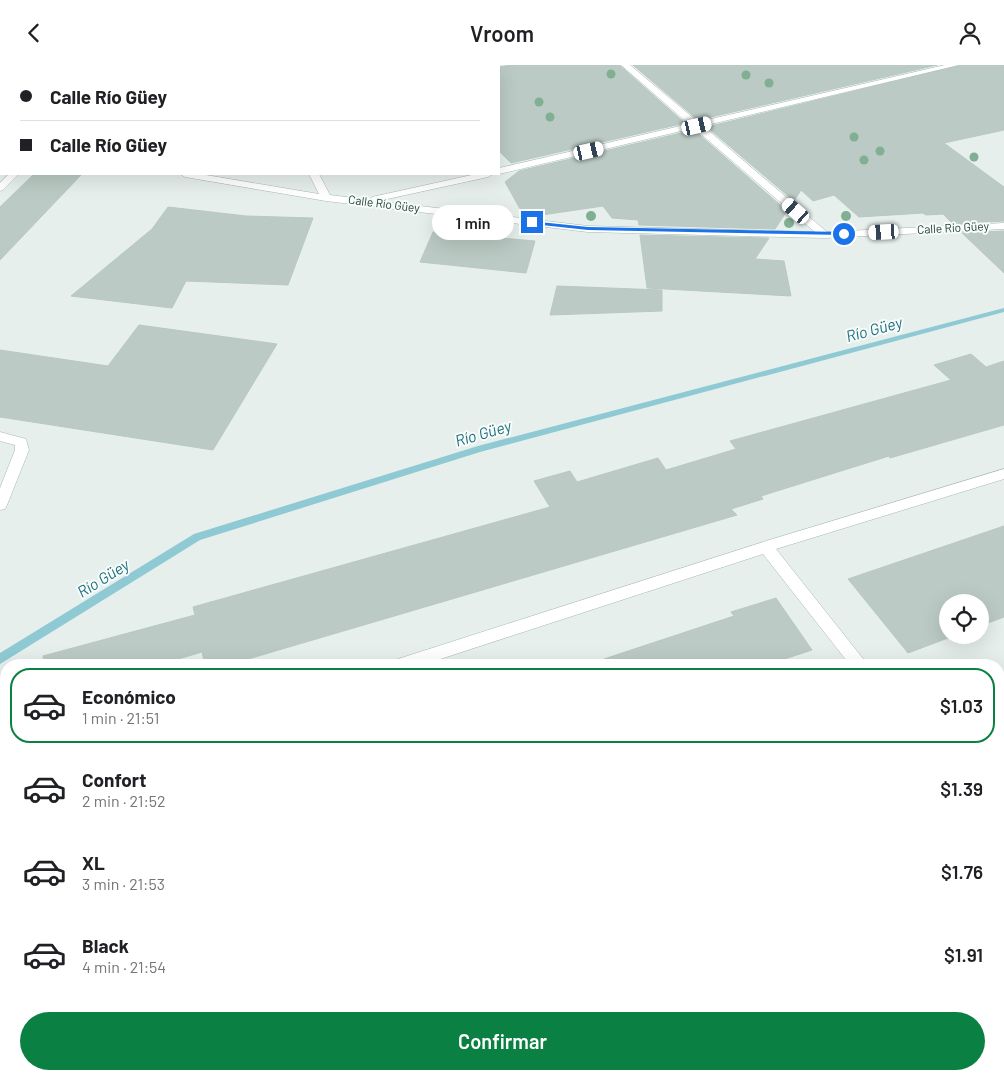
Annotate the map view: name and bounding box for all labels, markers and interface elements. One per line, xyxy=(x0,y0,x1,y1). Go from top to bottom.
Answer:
icon: back xyxy=(20,19,48,47)
icon: person xyxy=(956,19,984,47)
text: Vroom xyxy=(470,20,534,46)
text: Calle Río Güey xyxy=(50,85,167,108)
car xyxy=(680,115,713,137)
text: Calle Río Güey xyxy=(50,133,167,156)
car xyxy=(572,140,605,162)
street label: Calle Río Güey xyxy=(347,192,421,214)
car xyxy=(779,195,812,227)
callout: 1 min xyxy=(432,205,514,239)
route end xyxy=(521,211,543,233)
text: 1 min xyxy=(456,213,490,232)
street label: Calle Río Güey xyxy=(917,218,990,236)
route start xyxy=(833,223,855,245)
car xyxy=(868,224,899,240)
water label: Río Güey xyxy=(844,312,905,345)
water label: Río Güey xyxy=(453,415,514,450)
water label: Río Güey xyxy=(73,554,133,601)
map controls xyxy=(939,594,989,644)
button: locate xyxy=(939,594,989,644)
icon: car xyxy=(22,683,67,728)
text: Económico xyxy=(82,685,176,708)
text: $1.03 xyxy=(940,694,983,717)
text: 1 min · 21:51 xyxy=(82,708,159,727)
icon: car xyxy=(22,766,67,811)
text: Confort xyxy=(82,768,146,791)
text: $1.39 xyxy=(940,777,983,800)
text: 2 min · 21:52 xyxy=(82,791,166,810)
icon: car xyxy=(22,849,67,894)
text: XL xyxy=(82,851,105,874)
text: $1.76 xyxy=(941,860,983,883)
text: 3 min · 21:53 xyxy=(82,874,165,893)
icon: car xyxy=(22,932,67,977)
text: Black xyxy=(82,934,129,957)
text: $1.91 xyxy=(944,943,983,966)
text: 4 min · 21:54 xyxy=(82,957,166,976)
button: Confirmar xyxy=(20,1012,985,1070)

